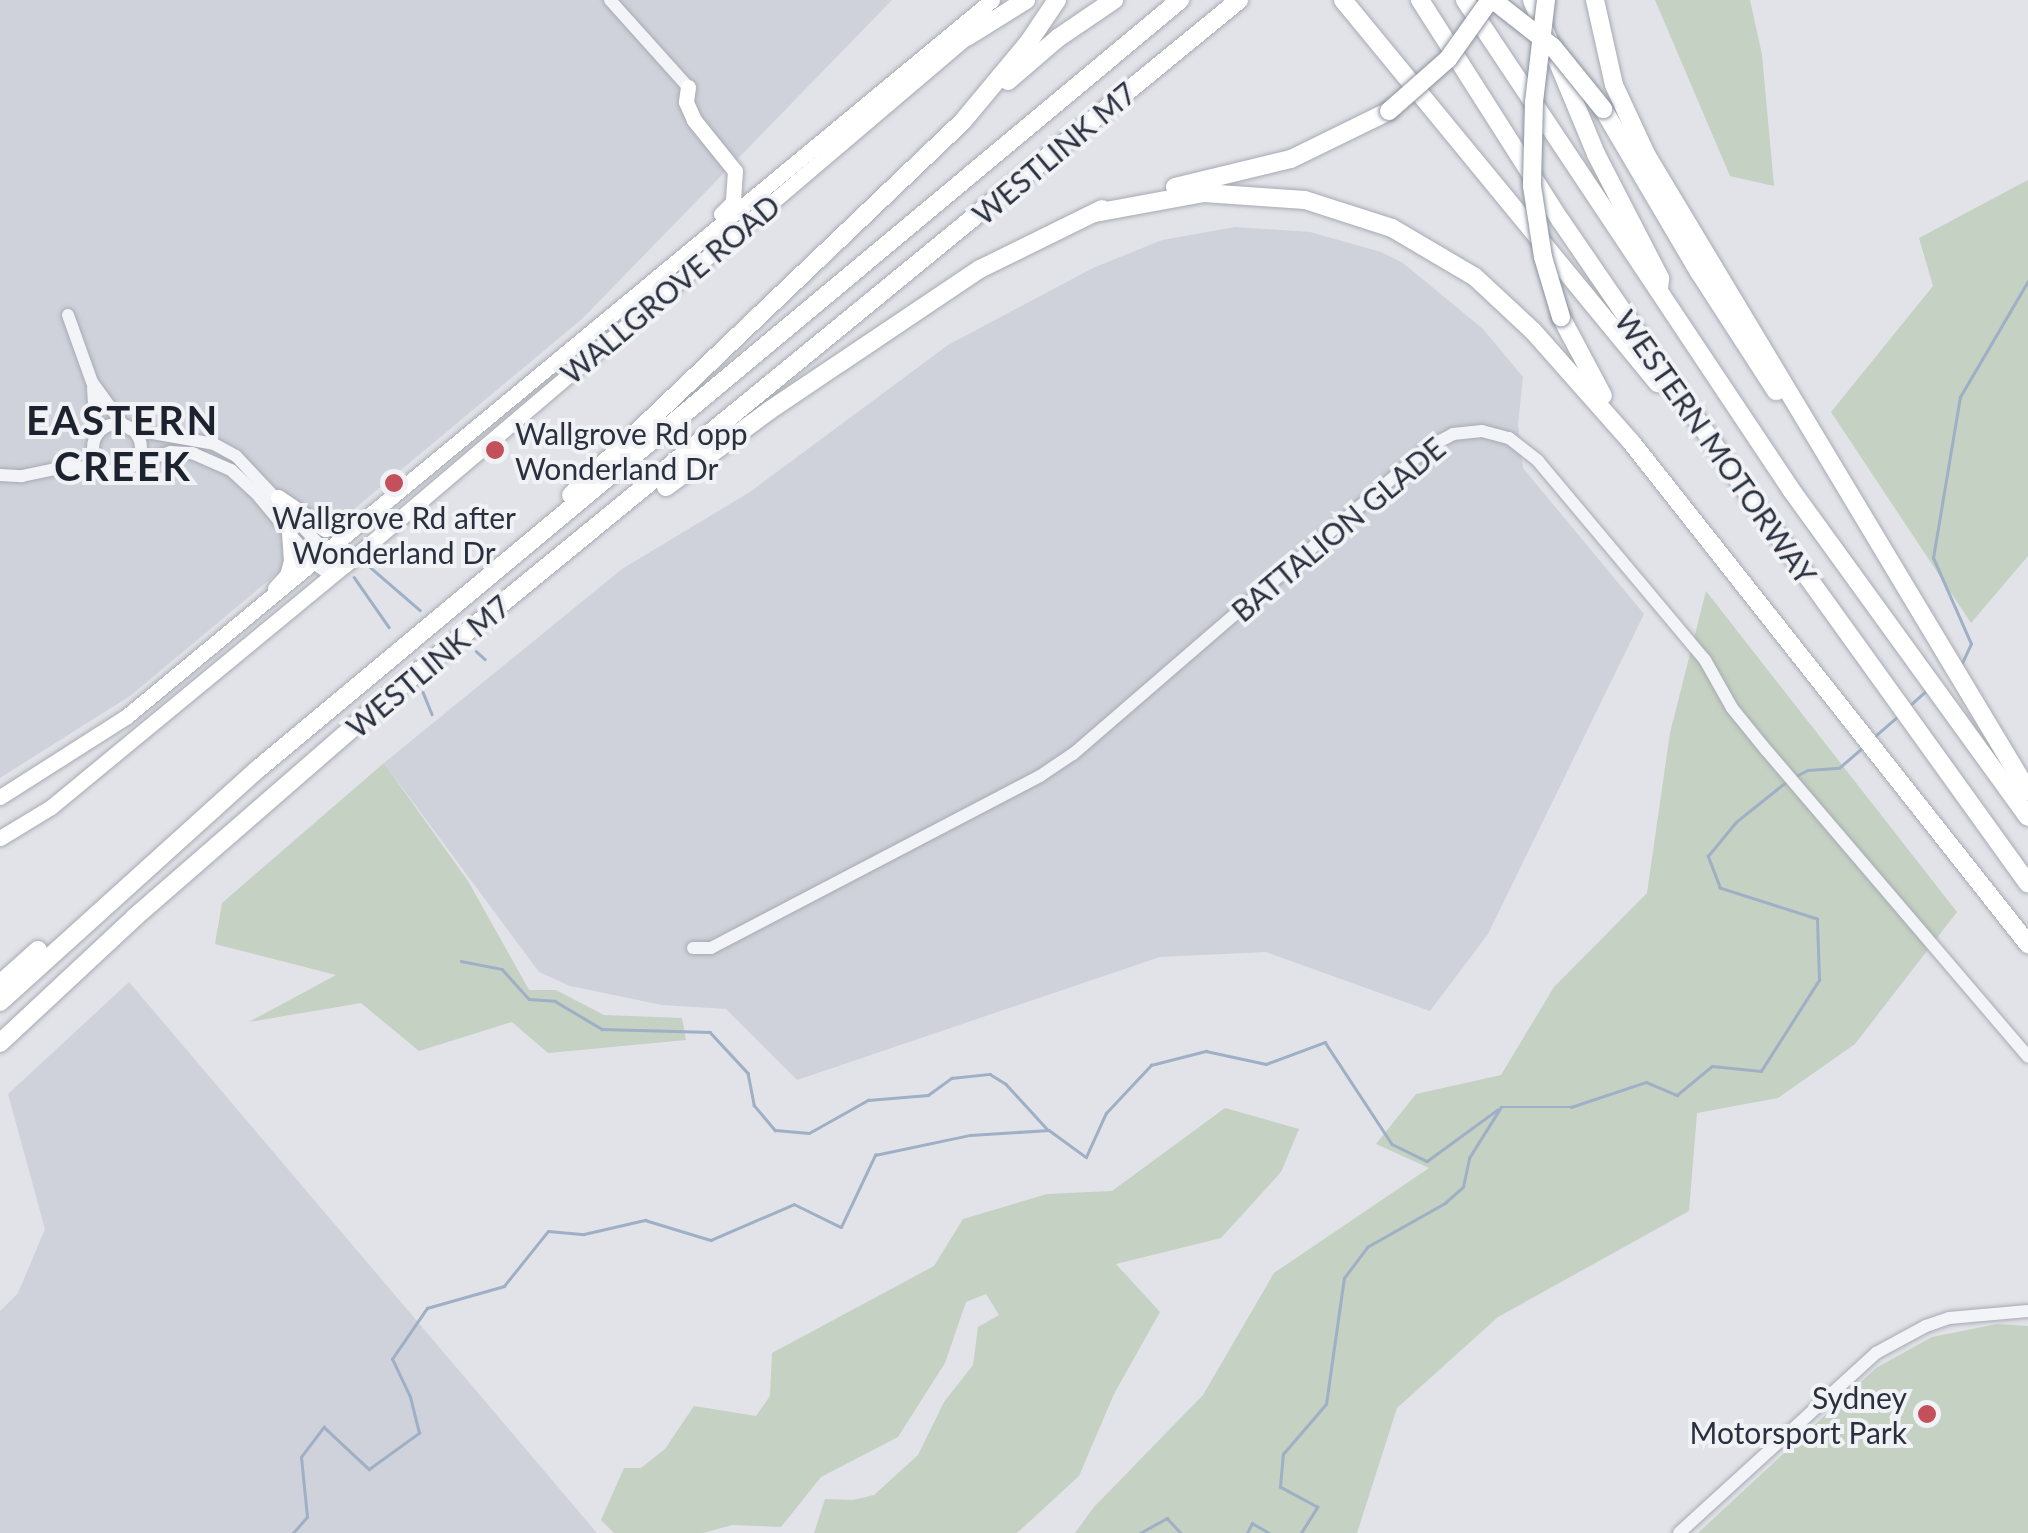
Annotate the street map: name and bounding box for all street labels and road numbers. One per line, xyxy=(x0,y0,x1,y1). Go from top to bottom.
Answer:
street label: WESTLINK M7 xyxy=(965,74,1143,232)
street label: WALLGROVE ROAD xyxy=(553,187,787,391)
street label: WESTERN MOTORWAY xyxy=(1608,303,1824,591)
street label: BATTALION GLADE xyxy=(1224,429,1452,629)
street label: WESTLINK M7 xyxy=(339,587,517,745)

